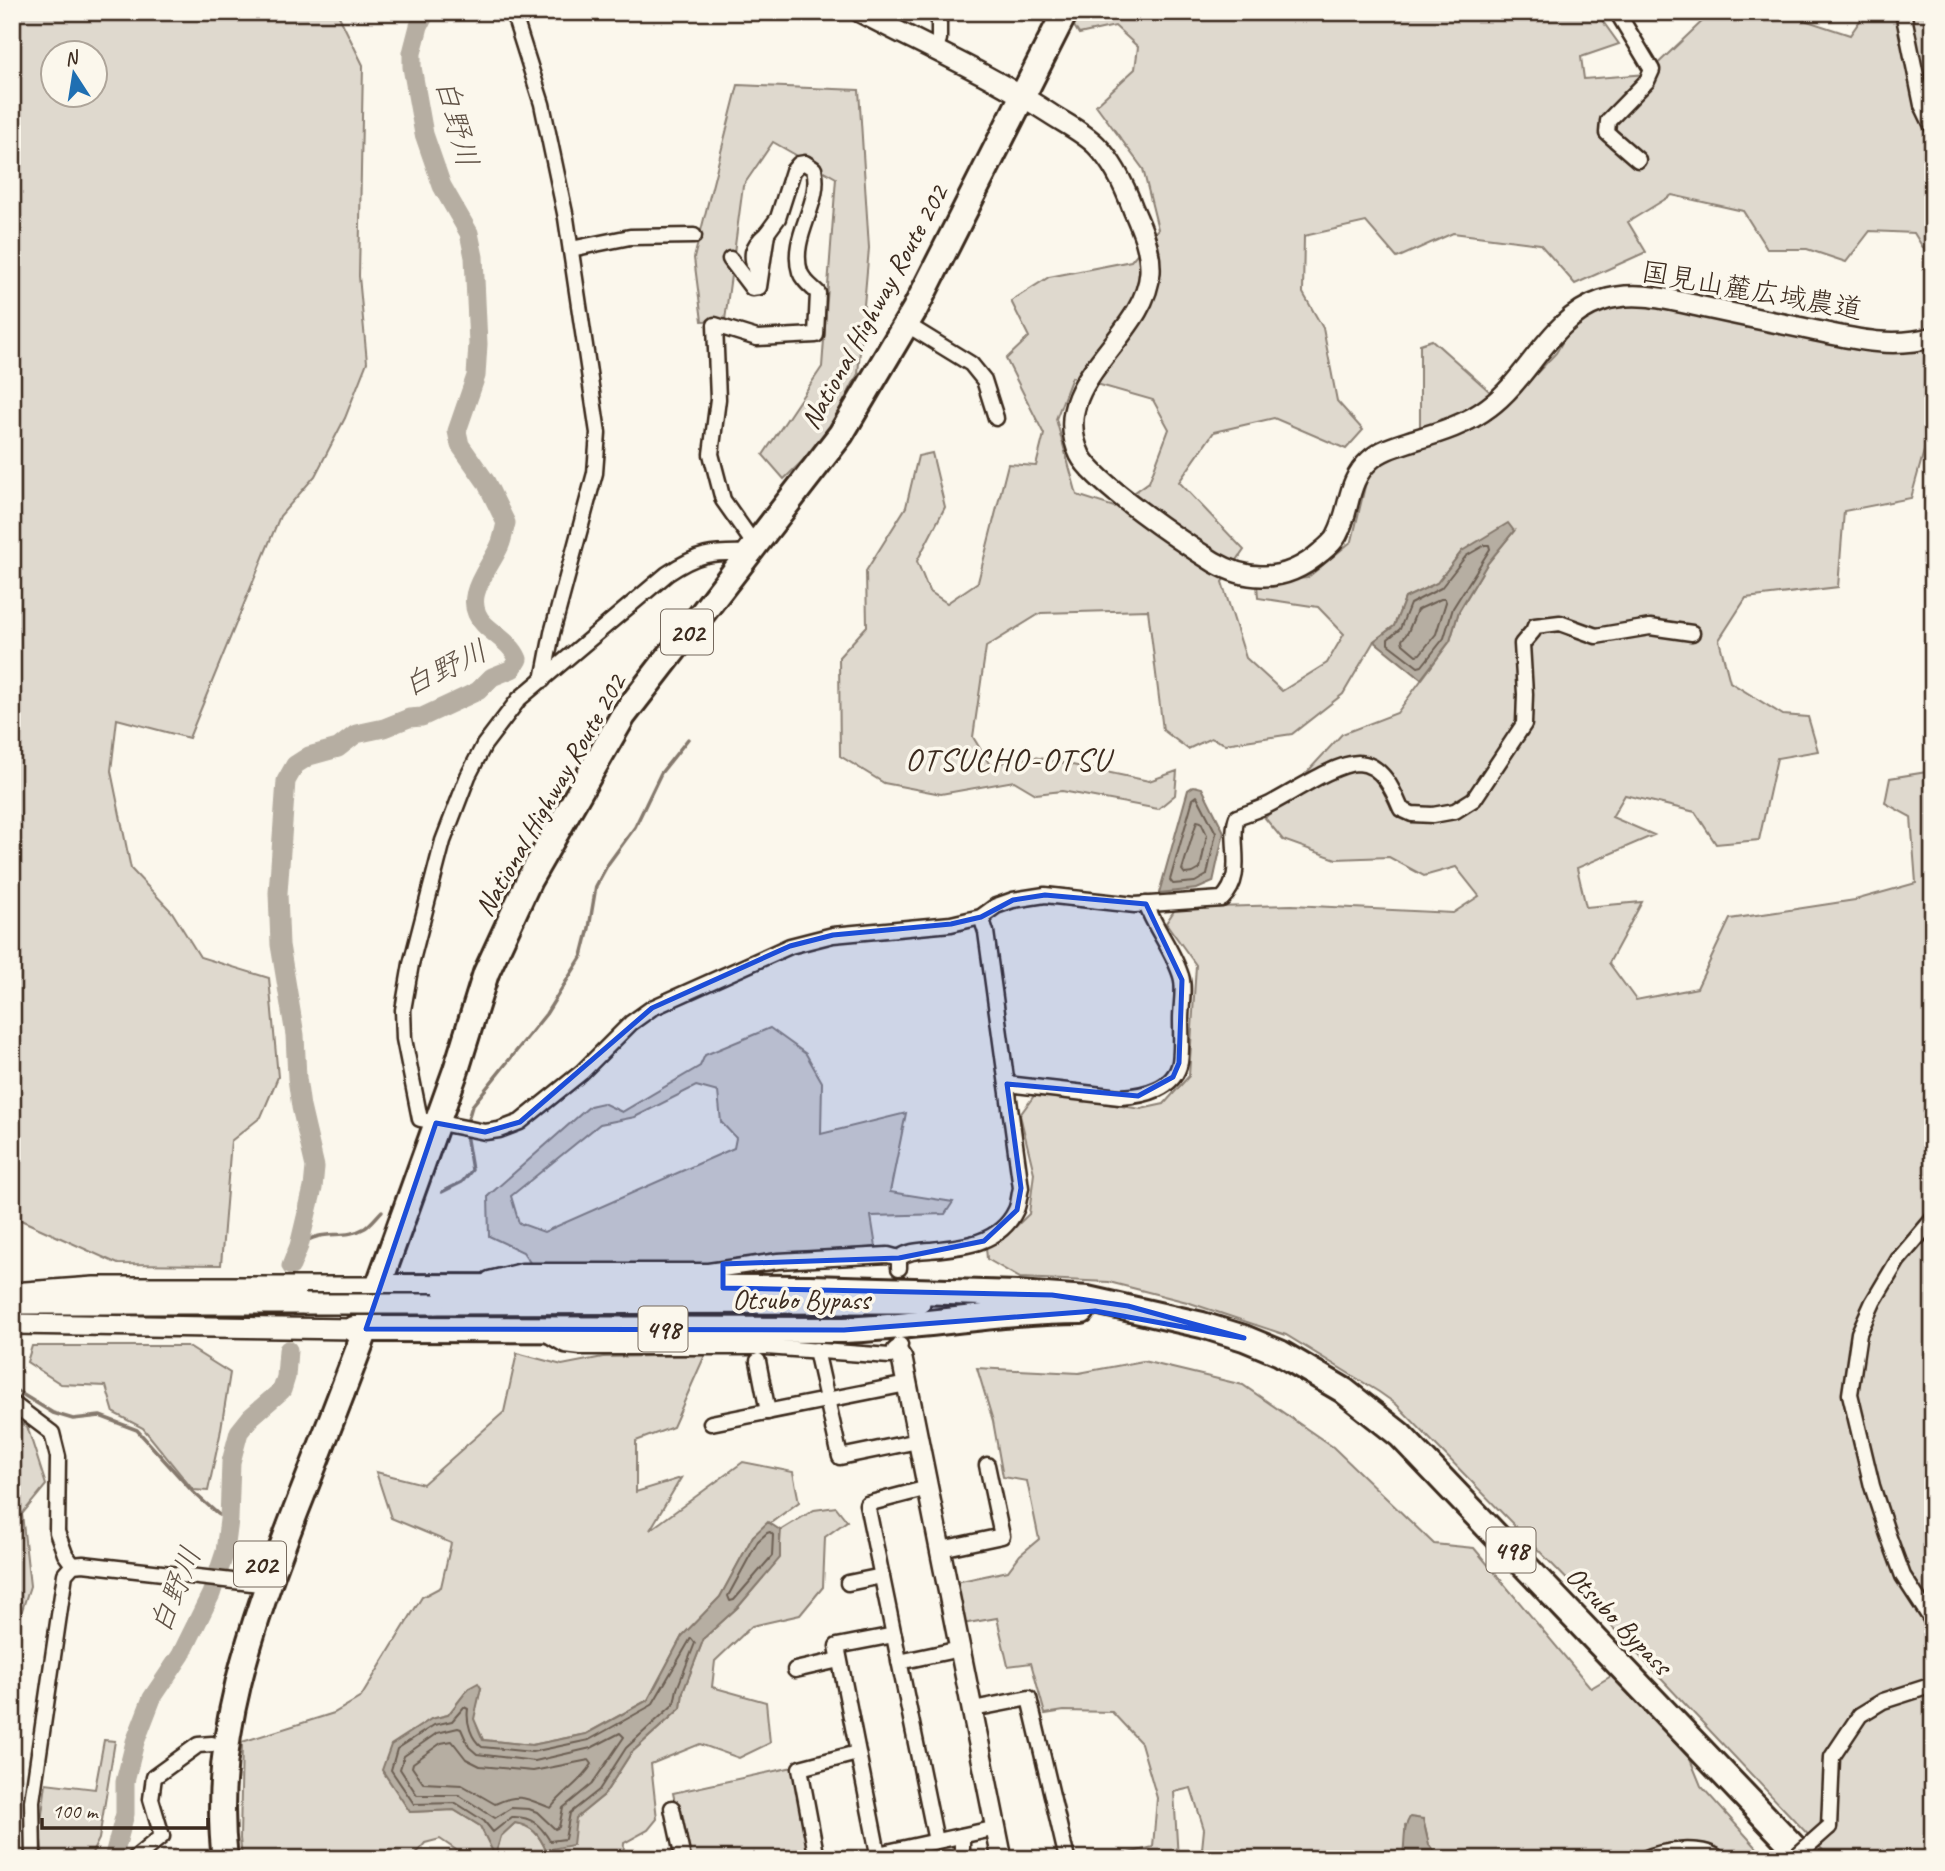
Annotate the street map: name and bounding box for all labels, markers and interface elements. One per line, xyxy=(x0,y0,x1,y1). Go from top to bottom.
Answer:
north arrow xyxy=(38,38,108,108)
text: N xyxy=(62,45,82,71)
water label: 白野川 xyxy=(427,75,487,171)
street label: National Highway Route 202 xyxy=(792,177,957,435)
street label: 国見山麓広域農道 xyxy=(1639,253,1865,327)
road number: 202 xyxy=(661,610,713,654)
water label: 白野川 xyxy=(396,631,494,705)
street label: National Highway Route 202 xyxy=(466,666,635,922)
district label: OTSUCHO-OTSU xyxy=(905,739,1114,780)
street label: Otsubo Bypass xyxy=(732,1282,872,1317)
road number: 498 xyxy=(638,1306,688,1352)
road number: 498 xyxy=(1486,1527,1536,1572)
water label: 白野川 xyxy=(141,1541,209,1639)
road number: 202 xyxy=(234,1541,286,1586)
street label: Otsubo Bypass xyxy=(1559,1558,1681,1683)
scale bar xyxy=(42,1787,208,1831)
text: 100 m xyxy=(52,1798,99,1824)

